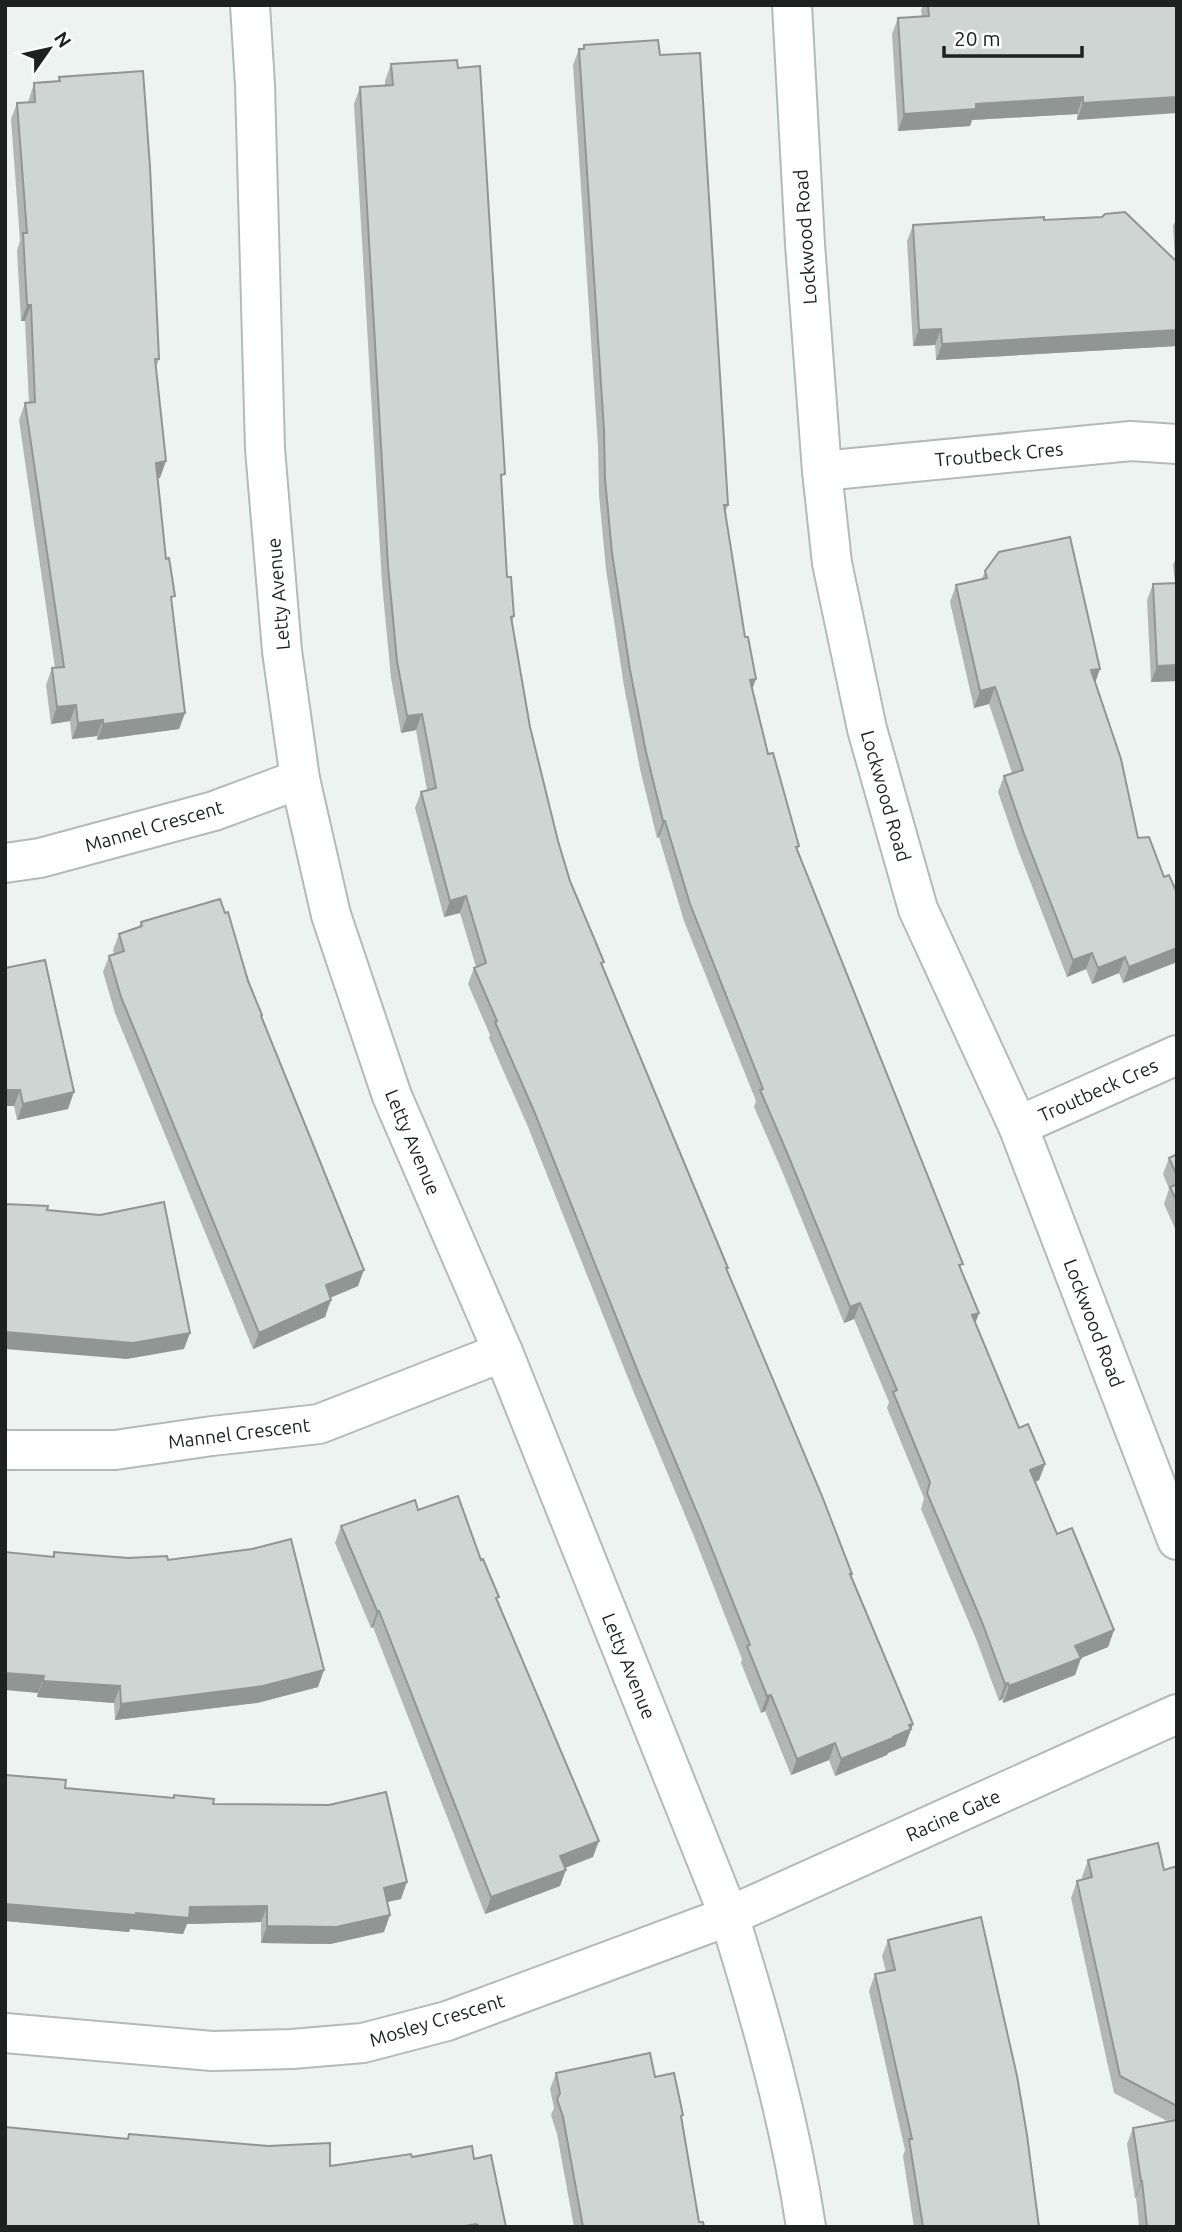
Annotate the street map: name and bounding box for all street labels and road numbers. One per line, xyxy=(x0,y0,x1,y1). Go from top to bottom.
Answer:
street label: Lockwood Road xyxy=(789,169,821,305)
street label: Troutbeck Cres xyxy=(934,437,1064,471)
street label: Letty Avenue xyxy=(262,537,294,651)
street label: Lockwood Road xyxy=(857,728,915,864)
street label: Mannel Crescent xyxy=(82,796,226,856)
street label: Troutbeck Cres xyxy=(1035,1054,1161,1126)
street label: Letty Avenue xyxy=(381,1086,445,1198)
street label: Lockwood Road xyxy=(1059,1256,1129,1390)
street label: Mannel Crescent xyxy=(167,1413,312,1453)
street label: Letty Avenue xyxy=(598,1610,660,1722)
street label: Racine Gate xyxy=(902,1784,1004,1846)
street label: Mosley Crescent xyxy=(367,1989,508,2051)

